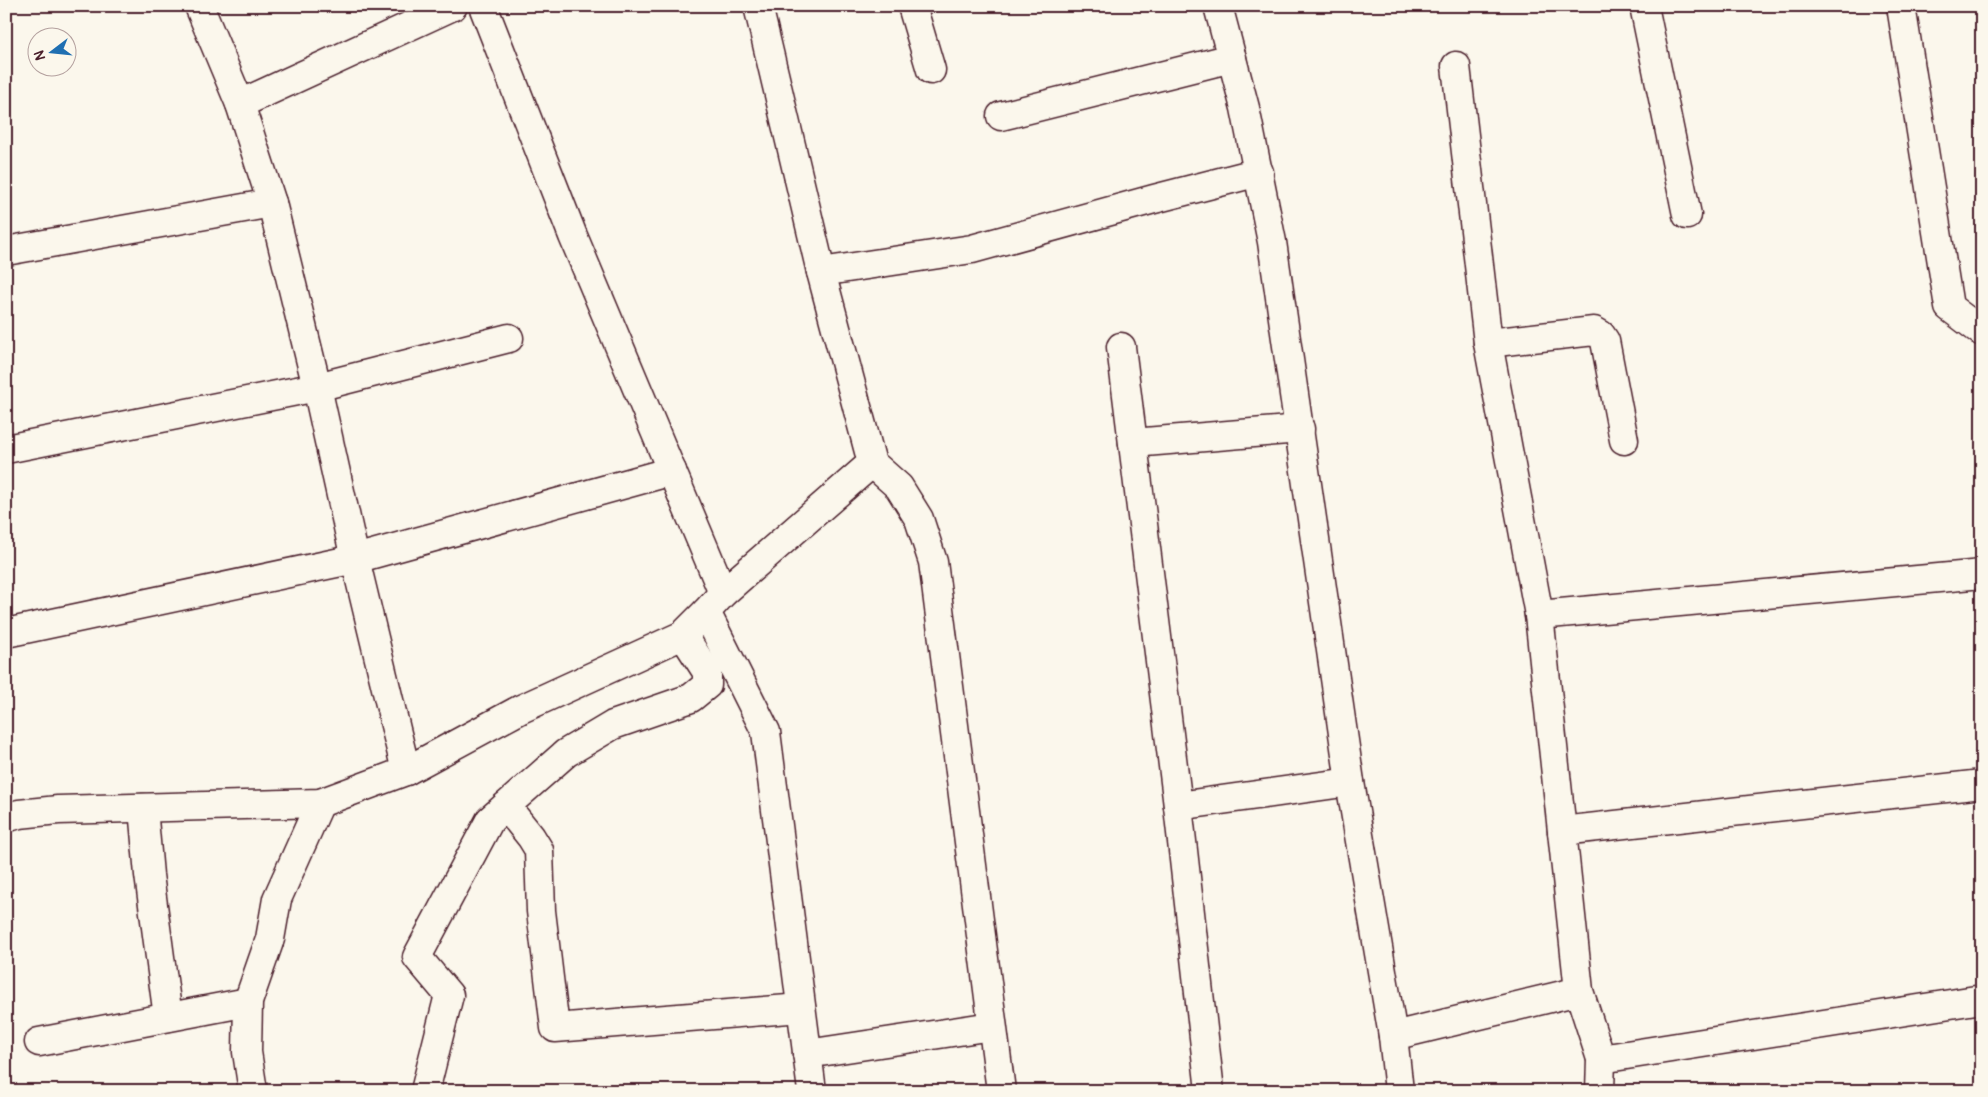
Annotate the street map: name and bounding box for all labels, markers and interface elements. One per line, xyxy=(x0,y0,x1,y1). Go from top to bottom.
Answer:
north arrow xyxy=(28,28,78,78)
text: N xyxy=(31,49,49,62)

